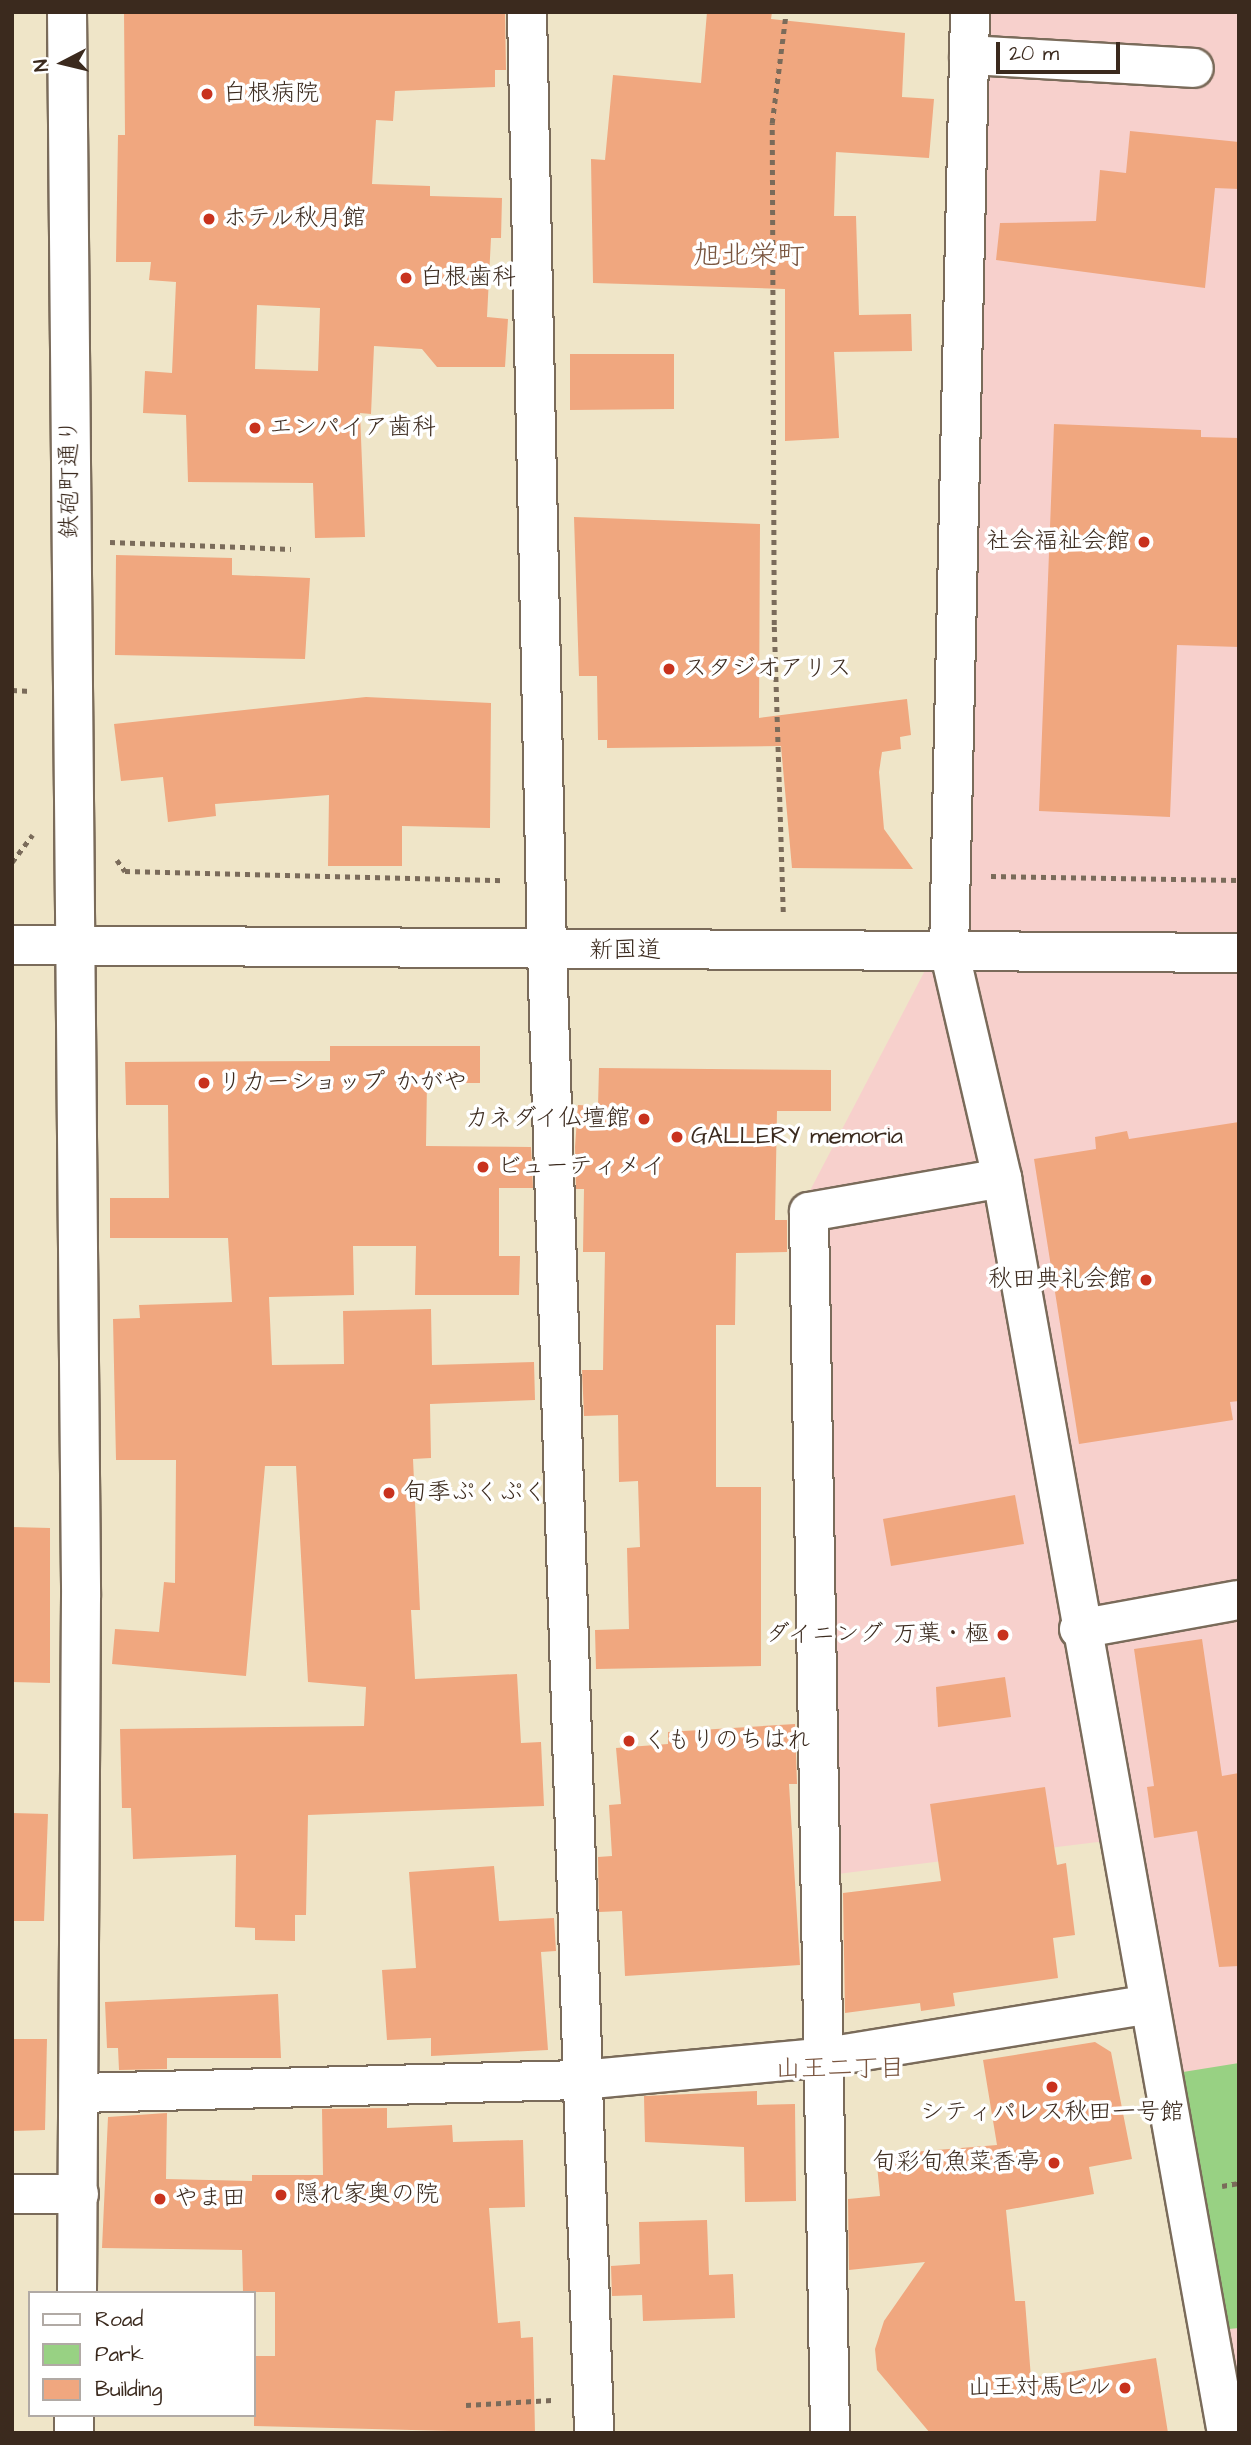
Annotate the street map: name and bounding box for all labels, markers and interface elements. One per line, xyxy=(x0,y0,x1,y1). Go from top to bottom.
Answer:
north arrow xyxy=(28,28,98,98)
scale bar xyxy=(999,28,1123,72)
text: 20 m xyxy=(1009,39,1059,68)
text: N xyxy=(28,58,56,73)
place label: 白根病院 xyxy=(223,80,319,108)
marker: 白根病院 xyxy=(197,84,217,104)
place label: ホテル秋月館 xyxy=(223,205,367,233)
marker: ホテル秋月館 xyxy=(201,211,217,227)
district label: 旭北栄町 xyxy=(693,239,805,273)
place label: 白根歯科 xyxy=(420,264,516,292)
marker: 白根歯科 xyxy=(398,270,414,286)
place label: エンパイア歯科 xyxy=(269,414,437,442)
street label: 鉄砲町通り xyxy=(56,419,84,539)
marker: エンパイア歯科 xyxy=(247,420,263,436)
place label: 社会福祉会館 xyxy=(986,528,1130,556)
marker: 社会福祉会館 xyxy=(1136,534,1152,550)
place label: スタジオアリス xyxy=(683,655,851,683)
marker: スタジオアリス xyxy=(661,661,677,677)
street label: 新国道 xyxy=(589,937,661,965)
place label: リカーショップ かがや xyxy=(218,1069,468,1097)
marker: リカーショップ かがや xyxy=(196,1075,212,1091)
place label: カネダイ仏壇館 xyxy=(462,1105,630,1133)
marker: カネダイ仏壇館 xyxy=(636,1111,652,1127)
place label: GALLERY memoria xyxy=(691,1123,903,1151)
marker: GALLERY memoria xyxy=(669,1129,685,1145)
place label: ビューティメイ xyxy=(497,1153,665,1181)
marker: ビューティメイ xyxy=(475,1159,491,1175)
place label: 秋田典礼会館 xyxy=(988,1266,1132,1294)
marker: 秋田典礼会館 xyxy=(1138,1272,1154,1288)
place label: 旬季ぷくぷく xyxy=(403,1479,547,1507)
marker: 旬季ぷくぷく xyxy=(381,1485,397,1501)
place label: ダイニング 万葉・極 xyxy=(763,1621,989,1649)
marker: ダイニング 万葉・極 xyxy=(995,1627,1011,1643)
place label: くもりのちはれ xyxy=(643,1727,811,1755)
marker: くもりのちはれ xyxy=(621,1733,637,1749)
district label: 山王二丁目 xyxy=(775,2053,905,2085)
marker: シティパレス秋田一号館 xyxy=(1044,2079,1060,2095)
place label: シティパレス秋田一号館 xyxy=(920,2099,1184,2127)
place label: 旬彩旬魚菜香亭 xyxy=(872,2149,1040,2177)
marker: 旬彩旬魚菜香亭 xyxy=(1046,2155,1062,2171)
place label: 隠れ家奥の院 xyxy=(295,2181,439,2209)
place label: やま田 xyxy=(174,2185,246,2213)
marker: 隠れ家奥の院 xyxy=(273,2187,289,2203)
marker: やま田 xyxy=(152,2191,168,2207)
legend xyxy=(28,2291,256,2417)
text: Road xyxy=(95,2305,143,2334)
text: Park xyxy=(95,2340,144,2369)
place label: 山王対馬ビル xyxy=(967,2374,1111,2402)
text: Building xyxy=(95,2375,162,2404)
marker: 山王対馬ビル xyxy=(1117,2380,1133,2396)

